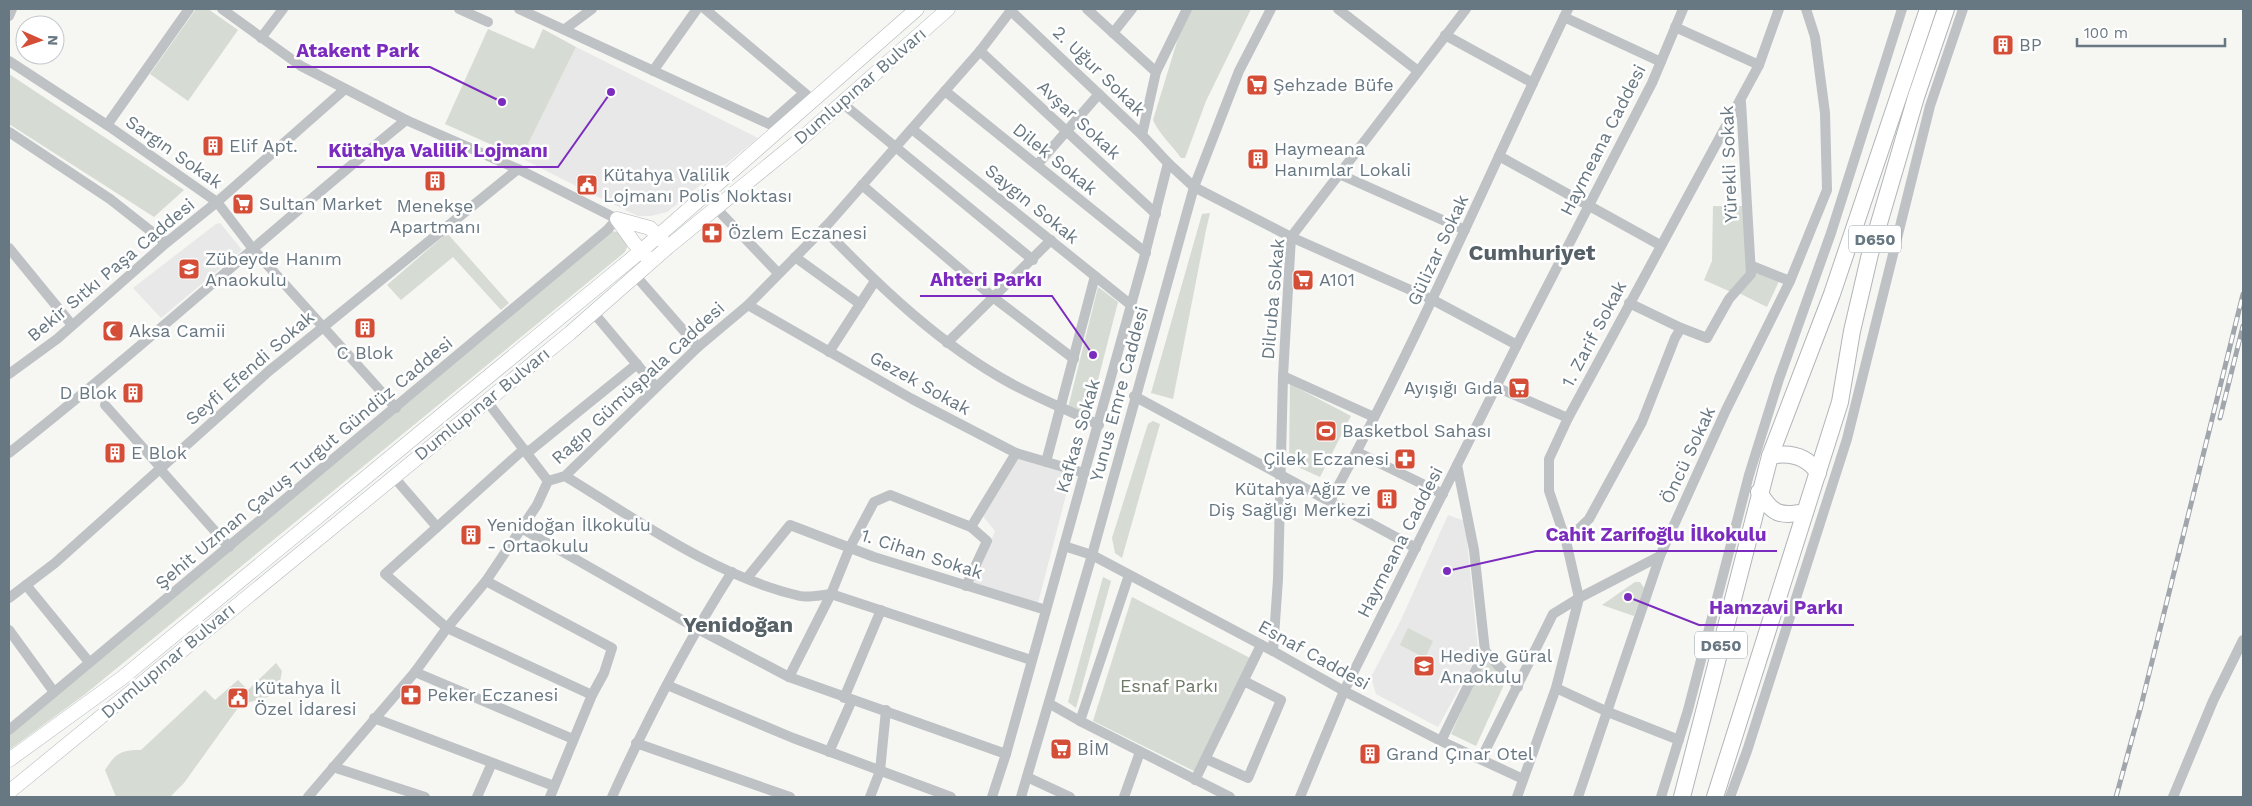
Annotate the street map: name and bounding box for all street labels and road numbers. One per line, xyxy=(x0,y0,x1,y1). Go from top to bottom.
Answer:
street label: 2. Uğur Sokak xyxy=(1049,21,1150,120)
street label: Dumlupınar Bulvarı xyxy=(789,23,930,149)
street label: Haymeana Caddesi xyxy=(1555,61,1650,219)
street label: Avşar Sokak xyxy=(1033,76,1125,163)
street label: Yürekli Sokak xyxy=(1716,105,1741,223)
street label: Sargın Sokak xyxy=(122,111,227,193)
street label: Dilek Sokak xyxy=(1009,118,1102,199)
street label: Saygın Sokak xyxy=(981,159,1083,248)
street label: Gülizar Sokak xyxy=(1403,191,1472,309)
street label: Bekir Sıtkı Paşa Caddesi xyxy=(23,194,198,346)
road number: D650 xyxy=(1849,225,1901,252)
street label: Dilruba Sokak xyxy=(1257,237,1288,360)
street label: 1. Zarif Sokak xyxy=(1557,277,1630,390)
street label: Ragıp Gümüşpala Caddesi xyxy=(547,297,728,468)
street label: Yunus Emre Caddesi xyxy=(1085,304,1152,484)
street label: Seyfi Efendi Sokak xyxy=(181,306,318,429)
street label: Şehit Uzman Çavuş Turgut Gündüz Caddesi xyxy=(151,332,457,593)
street label: Dumlupınar Bulvarı xyxy=(410,343,553,465)
street label: Gezek Sokak xyxy=(866,346,974,419)
street label: Kafkas Sokak xyxy=(1051,377,1104,495)
street label: Öncü Sokak xyxy=(1656,403,1719,507)
street label: Haymeana Caddesi xyxy=(1352,463,1447,621)
street label: 1. Cihan Sokak xyxy=(859,524,986,583)
street label: Dumlupınar Bulvarı xyxy=(97,599,239,723)
street label: Esnaf Caddesi xyxy=(1255,615,1374,694)
road number: D650 xyxy=(1695,632,1747,658)

